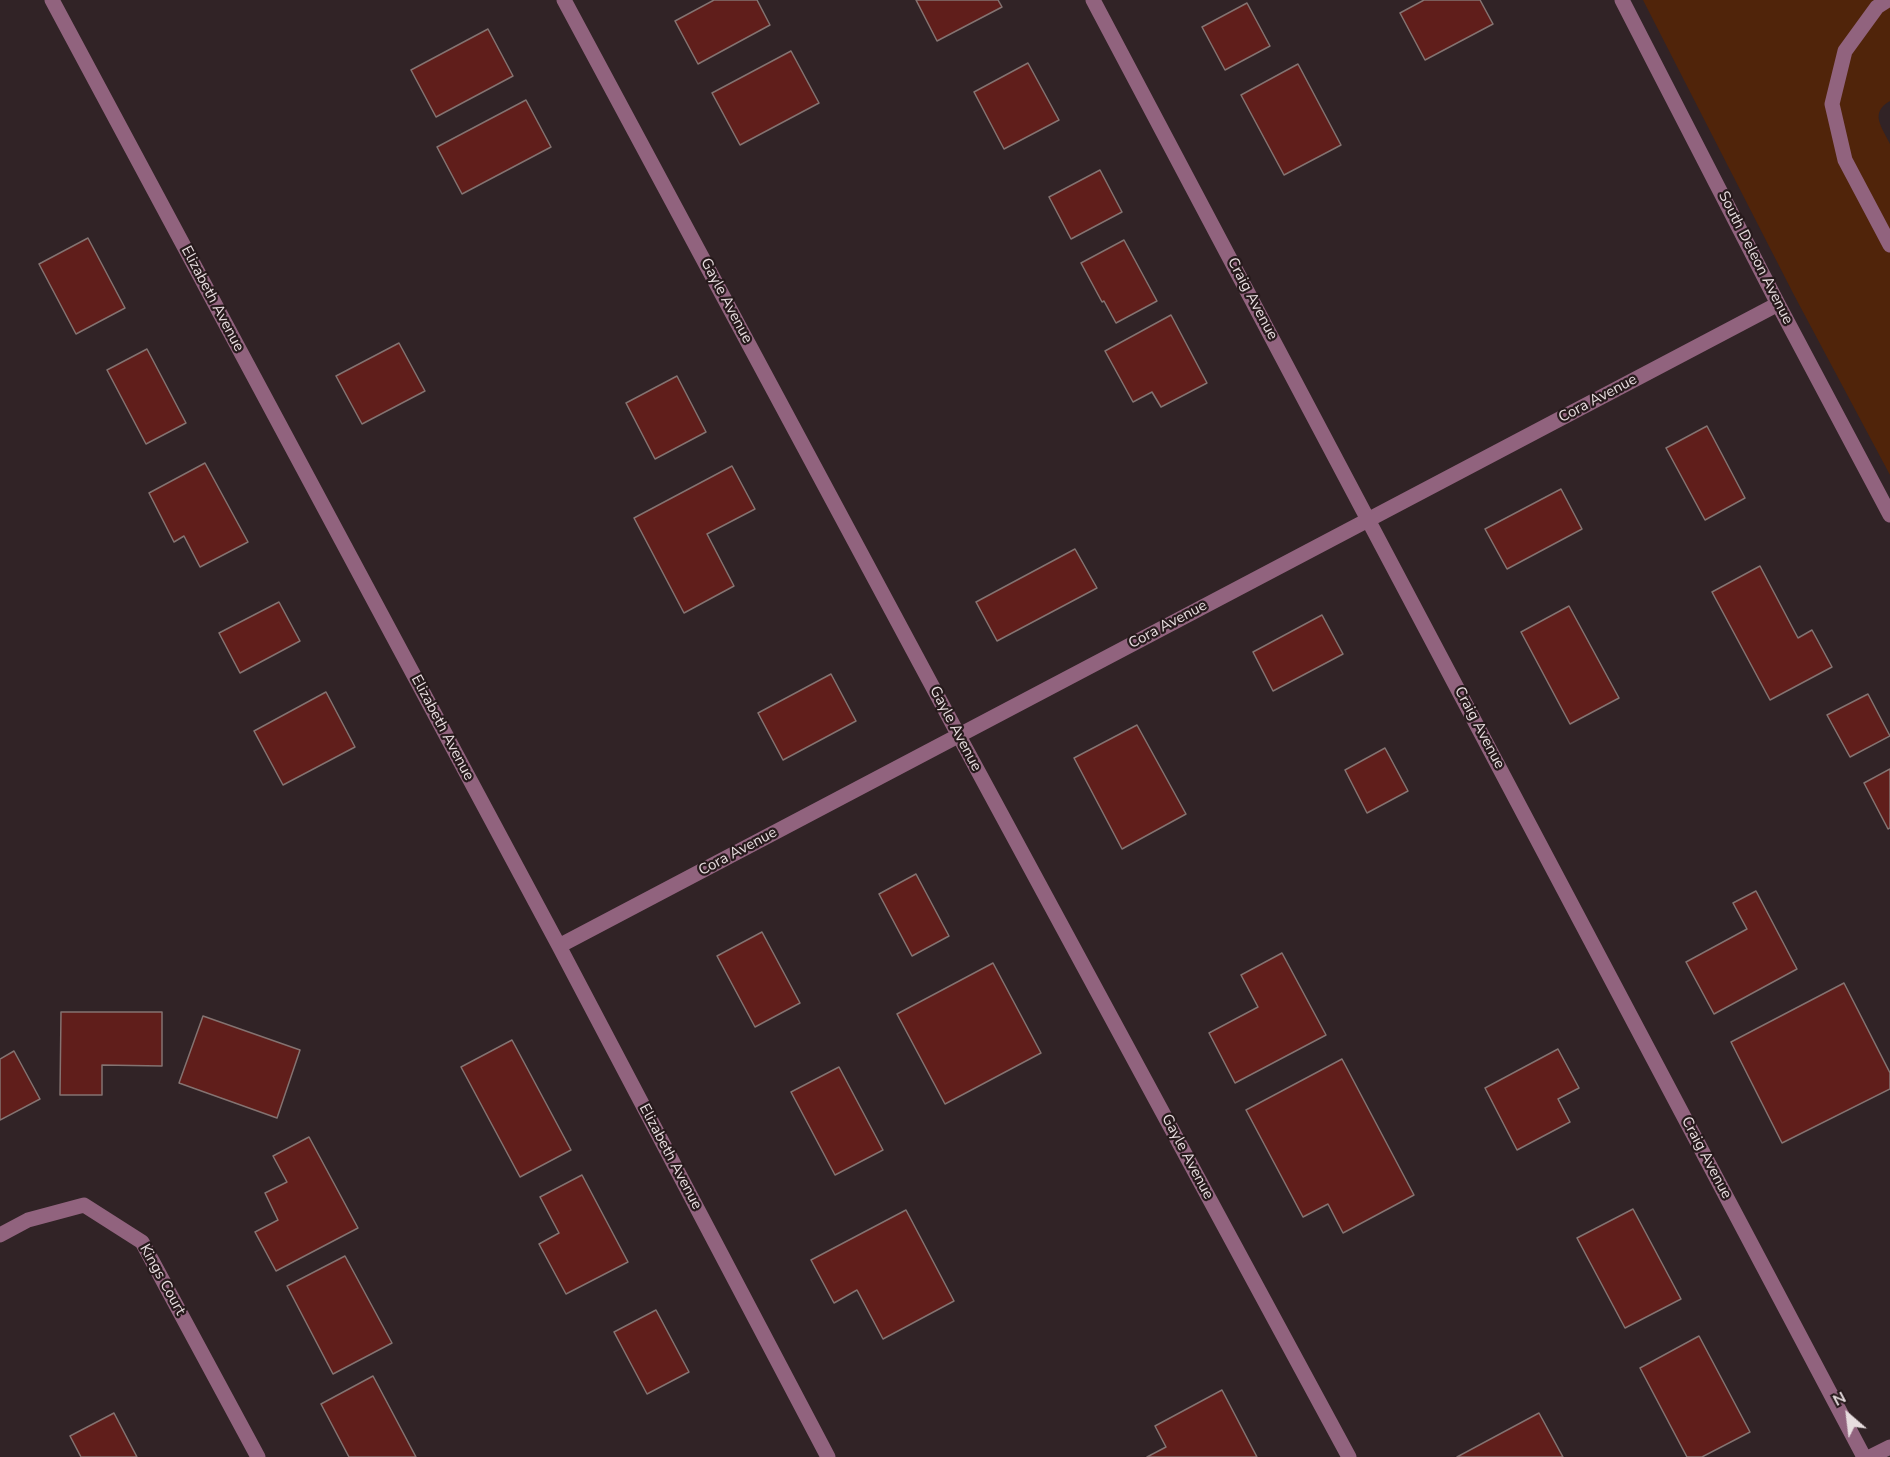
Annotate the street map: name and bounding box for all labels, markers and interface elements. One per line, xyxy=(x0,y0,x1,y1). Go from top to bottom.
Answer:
street label: South Deleon Avenue xyxy=(1714,189,1796,327)
street label: Elizabeth Avenue xyxy=(177,243,247,355)
street label: Gayle Avenue xyxy=(696,255,756,347)
street label: Craig Avenue xyxy=(1223,255,1281,343)
street label: Cora Avenue xyxy=(1556,371,1640,427)
street label: Cora Avenue xyxy=(1126,597,1210,653)
street label: Elizabeth Avenue xyxy=(407,672,477,784)
street label: Gayle Avenue xyxy=(925,683,985,775)
street label: Craig Avenue xyxy=(1450,684,1508,772)
street label: Cora Avenue xyxy=(696,824,780,880)
street label: Elizabeth Avenue xyxy=(635,1101,705,1213)
street label: Gayle Avenue xyxy=(1157,1111,1217,1203)
street label: Craig Avenue xyxy=(1677,1114,1735,1202)
street label: Kings Court xyxy=(135,1241,189,1319)
north arrow xyxy=(1818,1385,1878,1445)
text: N xyxy=(1829,1387,1850,1412)

